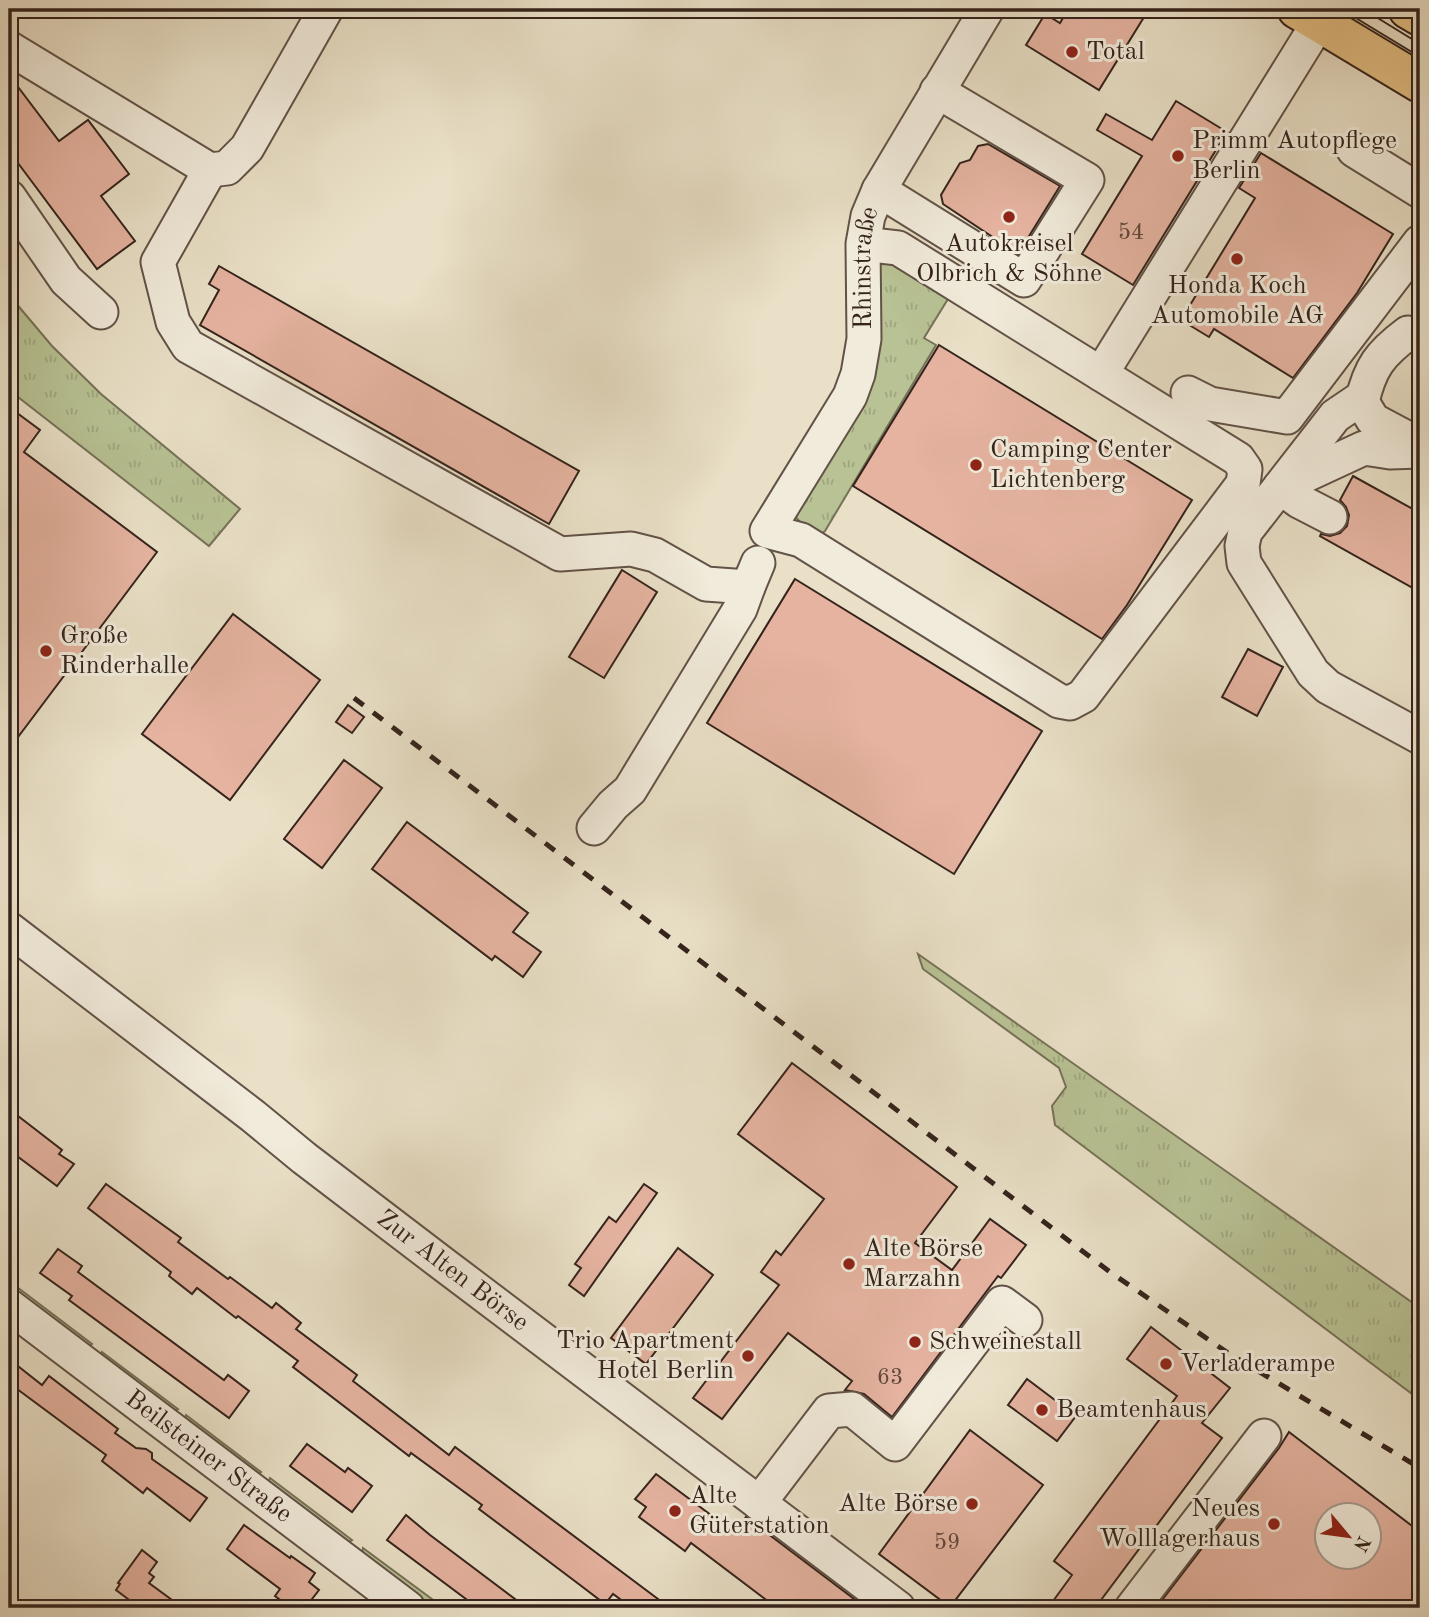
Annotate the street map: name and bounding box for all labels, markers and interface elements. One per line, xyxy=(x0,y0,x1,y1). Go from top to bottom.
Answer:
place label: Total xyxy=(1086,39,1145,65)
marker: Total xyxy=(1064,44,1080,60)
place label: Primm Autopflege Berlin xyxy=(1192,128,1397,184)
marker: Primm Autopflege Berlin xyxy=(1170,148,1186,164)
street label: Rhinstraße xyxy=(850,202,884,330)
marker: Autokreisel Olbrich & Söhne xyxy=(1001,209,1017,225)
house number: 54 xyxy=(1118,221,1144,244)
place label: Autokreisel Olbrich & Söhne xyxy=(916,231,1102,287)
marker: Honda Koch Automobile AG xyxy=(1229,251,1245,267)
place label: Honda Koch Automobile AG xyxy=(1150,273,1324,329)
place label: Camping Center Lichtenberg xyxy=(990,437,1172,493)
marker: Camping Center Lichtenberg xyxy=(968,457,984,473)
place label: Große Rinderhalle xyxy=(60,623,189,679)
marker: Große Rinderhalle xyxy=(38,643,54,659)
street label: Zur Alten Börse xyxy=(372,1205,533,1337)
place label: Alte Börse Marzahn xyxy=(863,1236,983,1292)
marker: Alte Börse Marzahn xyxy=(841,1256,857,1272)
place label: Trio Apartment Hotel Berlin xyxy=(556,1328,734,1384)
place label: Schweinestall xyxy=(929,1329,1082,1355)
marker: Schweinestall xyxy=(907,1334,923,1350)
marker: Trio Apartment Hotel Berlin xyxy=(740,1348,756,1364)
place label: Verladerampe xyxy=(1180,1351,1335,1377)
marker: Verladerampe xyxy=(1158,1356,1174,1372)
house number: 63 xyxy=(877,1366,903,1389)
street label: Beilsteiner Straße xyxy=(120,1386,297,1528)
place label: Beamtenhaus xyxy=(1056,1397,1207,1423)
marker: Beamtenhaus xyxy=(1034,1402,1050,1418)
place label: Alte Güterstation xyxy=(689,1483,830,1539)
place label: Alte Börse xyxy=(838,1491,958,1517)
marker: Alte Börse xyxy=(964,1496,980,1512)
place label: Neues Wolllagerhaus xyxy=(1099,1496,1260,1552)
north arrow xyxy=(1314,1502,1384,1572)
marker: Alte Güterstation xyxy=(667,1503,683,1519)
marker: Neues Wolllagerhaus xyxy=(1266,1516,1282,1532)
house number: 59 xyxy=(934,1531,960,1554)
text: N xyxy=(1349,1532,1373,1554)

